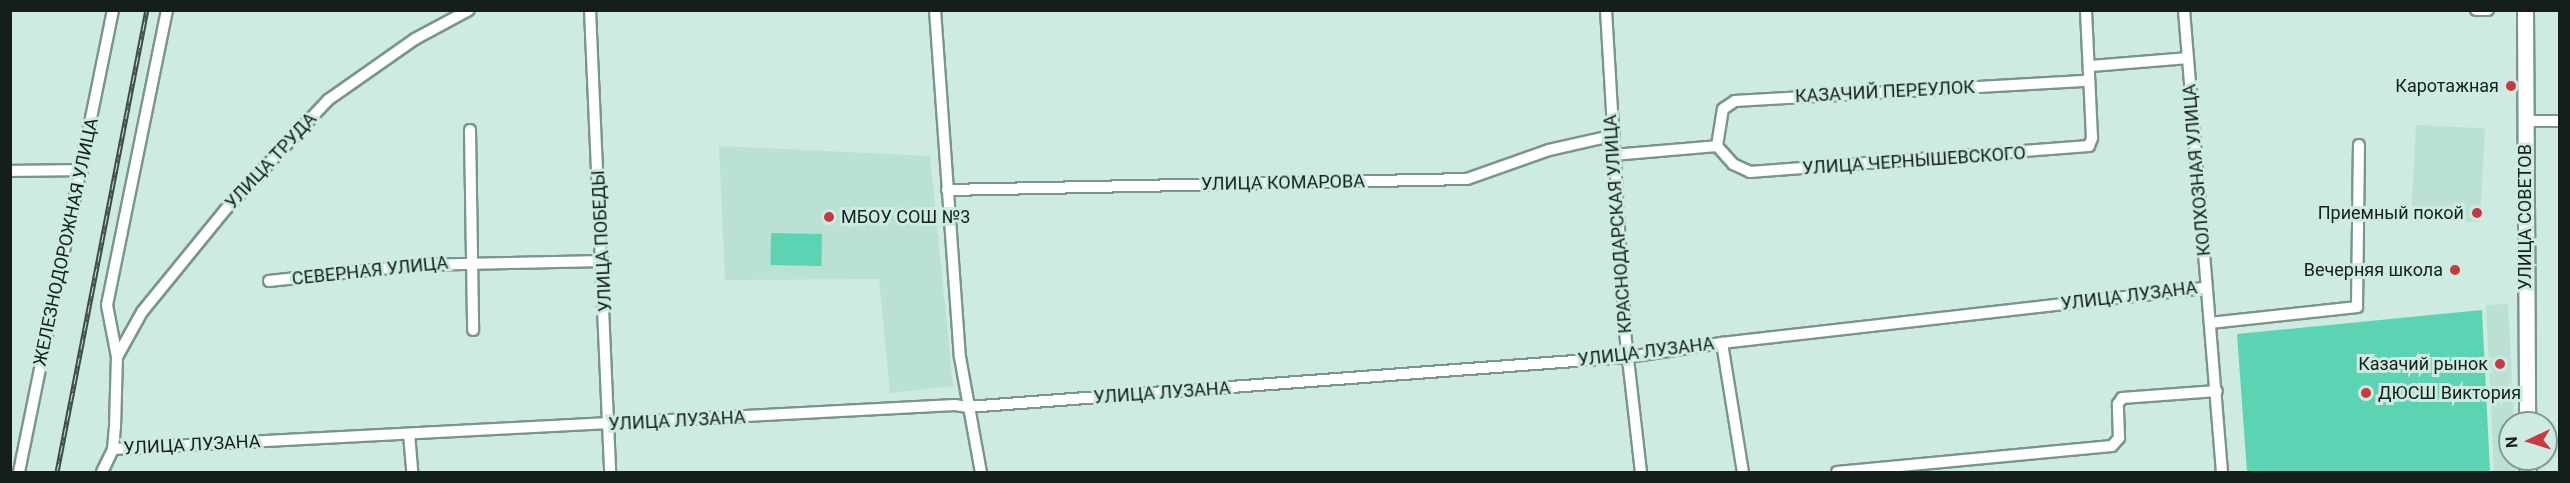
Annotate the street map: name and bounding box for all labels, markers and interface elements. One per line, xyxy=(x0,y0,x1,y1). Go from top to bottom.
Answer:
place label: Каротажная xyxy=(2395,75,2499,97)
street label: КАЗАЧИЙ ПЕРЕУЛОК xyxy=(1795,77,1975,107)
marker: Каротажная xyxy=(2504,79,2518,93)
street label: КОЛХОЗНАЯ УЛИЦА xyxy=(2179,83,2215,257)
street label: УЛИЦА ТРУДА xyxy=(221,108,321,214)
street label: КРАСНОДАРСКАЯ УЛИЦА xyxy=(1600,114,1636,334)
street label: ЖЕЛЕЗНОДОРОЖНАЯ УЛИЦА xyxy=(29,116,103,368)
street label: УЛИЦА ЧЕРНЫШЕВСКОГО xyxy=(1802,142,2026,180)
street label: УЛИЦА СОВЕТОВ xyxy=(2514,144,2536,290)
street label: УЛИЦА ПОБЕДЫ xyxy=(588,170,616,312)
street label: УЛИЦА КОМАРОВА xyxy=(1201,171,1365,195)
place label: Приемный покой xyxy=(2318,202,2464,224)
marker: Приемный покой xyxy=(2468,204,2486,222)
place label: МБОУ СОШ №3 xyxy=(841,206,970,228)
marker: МБОУ СОШ №3 xyxy=(822,210,836,224)
street label: СЕВЕРНАЯ УЛИЦА xyxy=(291,252,449,290)
place label: Вечерняя школа xyxy=(2304,259,2443,281)
marker: Вечерняя школа xyxy=(2448,263,2462,277)
street label: УЛИЦА ЛУЗАНА xyxy=(2060,277,2198,315)
street label: УЛИЦА ЛУЗАНА xyxy=(1577,333,1715,371)
place label: Казачий рынок xyxy=(2358,353,2488,375)
marker: Казачий рынок xyxy=(2493,357,2507,371)
street label: УЛИЦА ЛУЗАНА xyxy=(1093,377,1231,409)
place label: ДЮСШ Виктория xyxy=(2378,382,2521,404)
marker: ДЮСШ Виктория xyxy=(2359,386,2373,400)
street label: УЛИЦА ЛУЗАНА xyxy=(608,407,746,435)
north arrow xyxy=(2498,411,2558,471)
street label: УЛИЦА ЛУЗАНА xyxy=(123,431,261,459)
text: N xyxy=(2502,436,2521,448)

